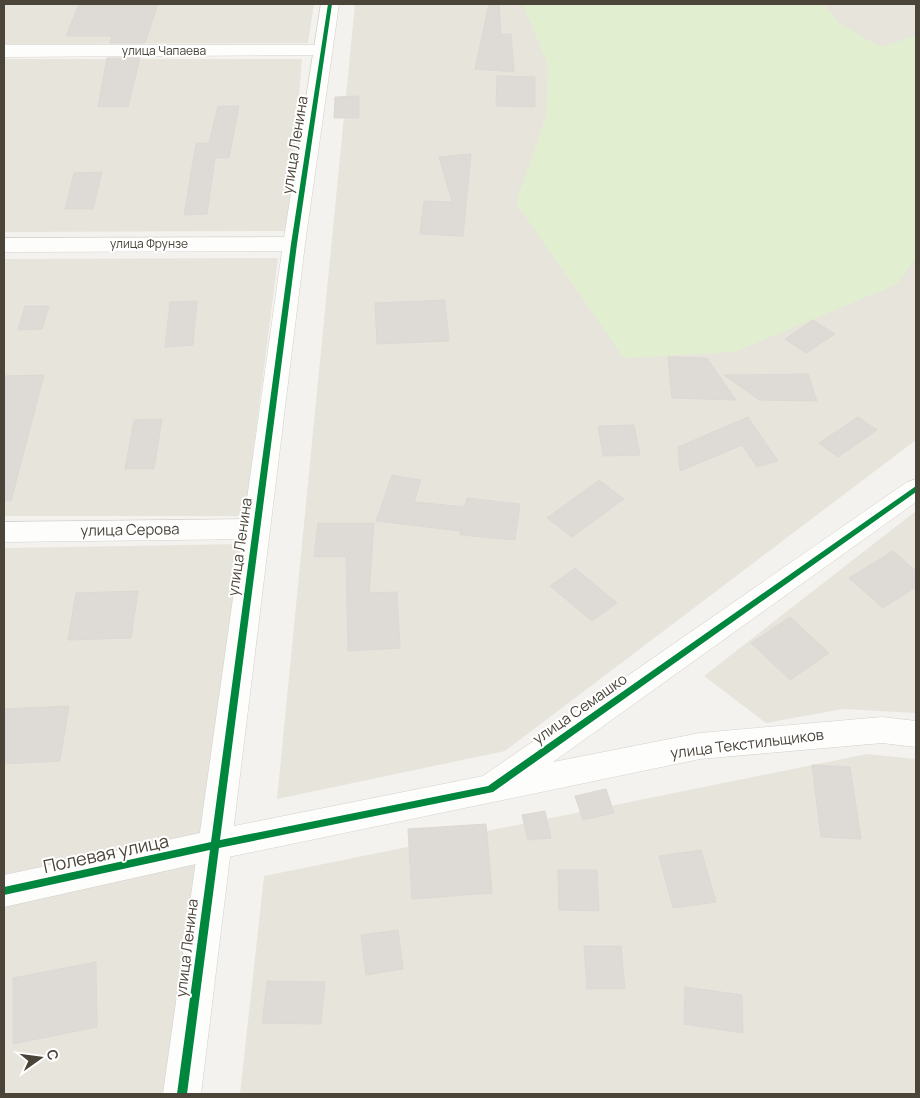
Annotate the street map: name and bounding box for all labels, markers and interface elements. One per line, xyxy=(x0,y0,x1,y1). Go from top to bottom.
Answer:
street label: улица Чапаева xyxy=(122,42,206,59)
street label: улица Ленина xyxy=(276,94,313,196)
street label: улица Фрунзе xyxy=(110,235,188,252)
street label: улица Ленина xyxy=(222,496,257,598)
street label: улица Серова xyxy=(80,518,180,541)
street label: улица Семашко xyxy=(528,668,631,749)
street label: улица Текстильщиков xyxy=(669,724,825,763)
street label: Полевая улица xyxy=(41,828,171,878)
street label: улица Ленина xyxy=(170,897,203,998)
north arrow xyxy=(15,1033,65,1083)
text: С xyxy=(43,1047,64,1062)

